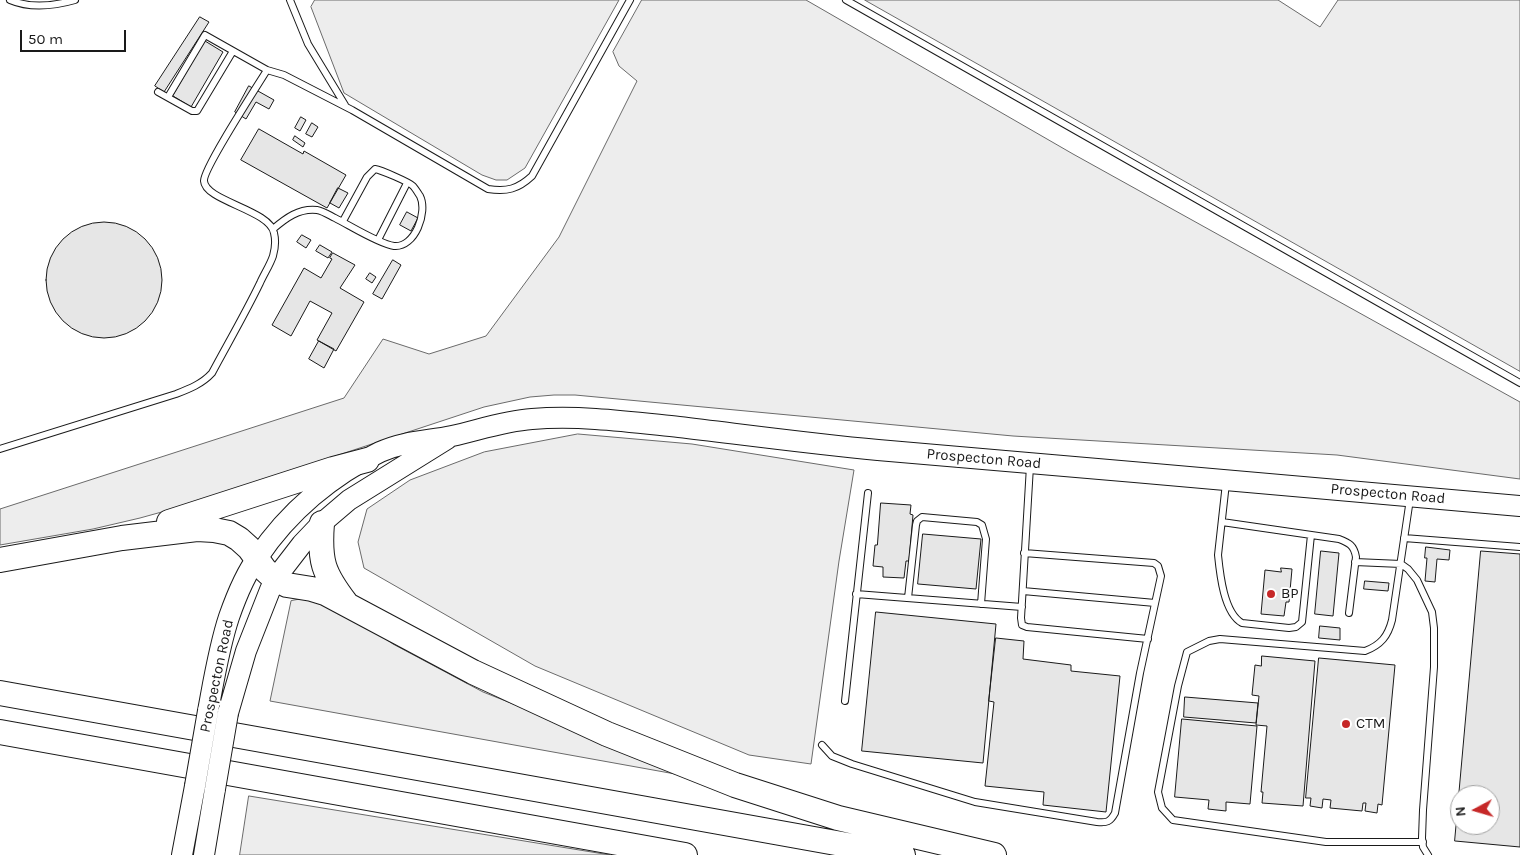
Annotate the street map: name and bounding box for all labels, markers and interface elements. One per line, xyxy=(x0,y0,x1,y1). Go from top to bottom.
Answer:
scale bar xyxy=(22,20,129,52)
text: 50 m xyxy=(28,30,63,48)
street label: Prospecton Road xyxy=(926,445,1042,473)
street label: Prospecton Road xyxy=(1330,480,1446,508)
place label: BP xyxy=(1281,585,1299,603)
marker: BP xyxy=(1265,588,1277,600)
street label: Prospecton Road xyxy=(196,618,238,734)
place label: CTM xyxy=(1356,715,1385,733)
marker: CTM xyxy=(1340,718,1352,730)
north arrow xyxy=(1450,785,1500,835)
text: N xyxy=(1452,806,1470,817)

